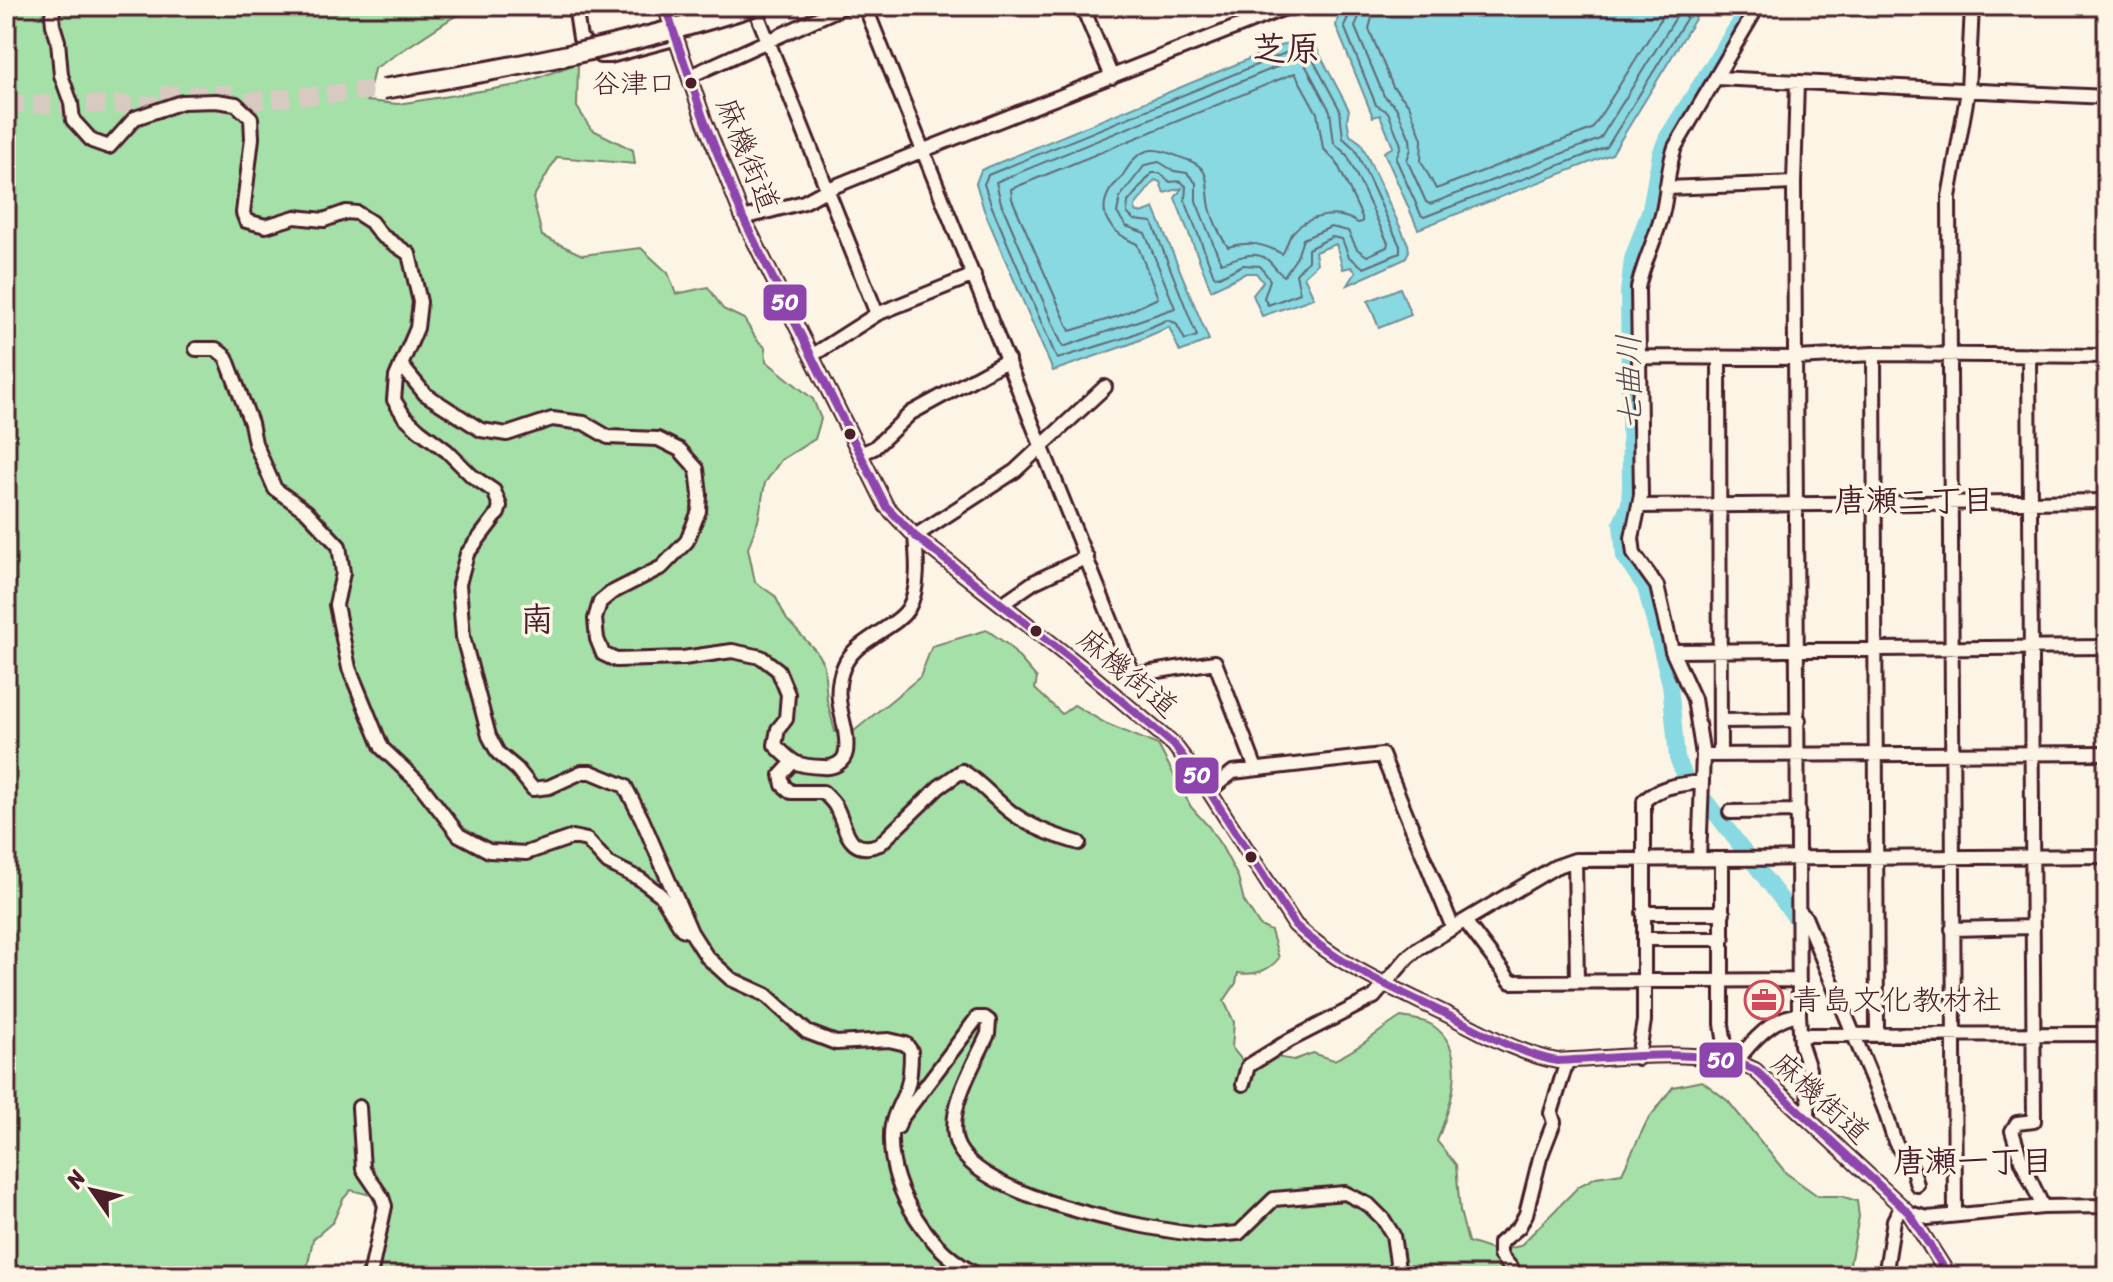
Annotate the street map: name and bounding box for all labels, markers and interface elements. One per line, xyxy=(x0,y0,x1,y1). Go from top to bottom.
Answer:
district label: 芝原 xyxy=(1252,19,1320,79)
place label: 谷津口 xyxy=(592,59,676,108)
marker: 谷津口 xyxy=(683,75,699,91)
street label: 麻機街道 xyxy=(700,89,796,221)
line badge: 50 xyxy=(762,283,808,322)
text: 50 xyxy=(771,283,799,322)
water label: 七曲川 xyxy=(1600,333,1659,430)
unlabelled marker xyxy=(842,426,858,442)
district label: 唐瀬二丁目 xyxy=(1834,472,1994,529)
district label: 南 xyxy=(520,590,554,650)
street label: 麻機街道 xyxy=(1065,614,1191,732)
unlabelled marker xyxy=(1028,623,1044,639)
line badge: 50 xyxy=(1174,756,1220,795)
text: 50 xyxy=(1183,756,1211,795)
unlabelled marker xyxy=(1243,849,1259,865)
place label: 青島文化教材社 xyxy=(1792,973,2002,1027)
office icon: 青島文化教材社 xyxy=(1743,979,1785,1021)
street label: 麻機街道 xyxy=(1758,1038,1884,1158)
line badge: 50 xyxy=(1698,1041,1744,1079)
text: 50 xyxy=(1707,1041,1735,1080)
district label: 唐瀬一丁目 xyxy=(1893,1133,2053,1190)
north arrow xyxy=(52,1150,132,1230)
text: N xyxy=(55,1161,97,1197)

